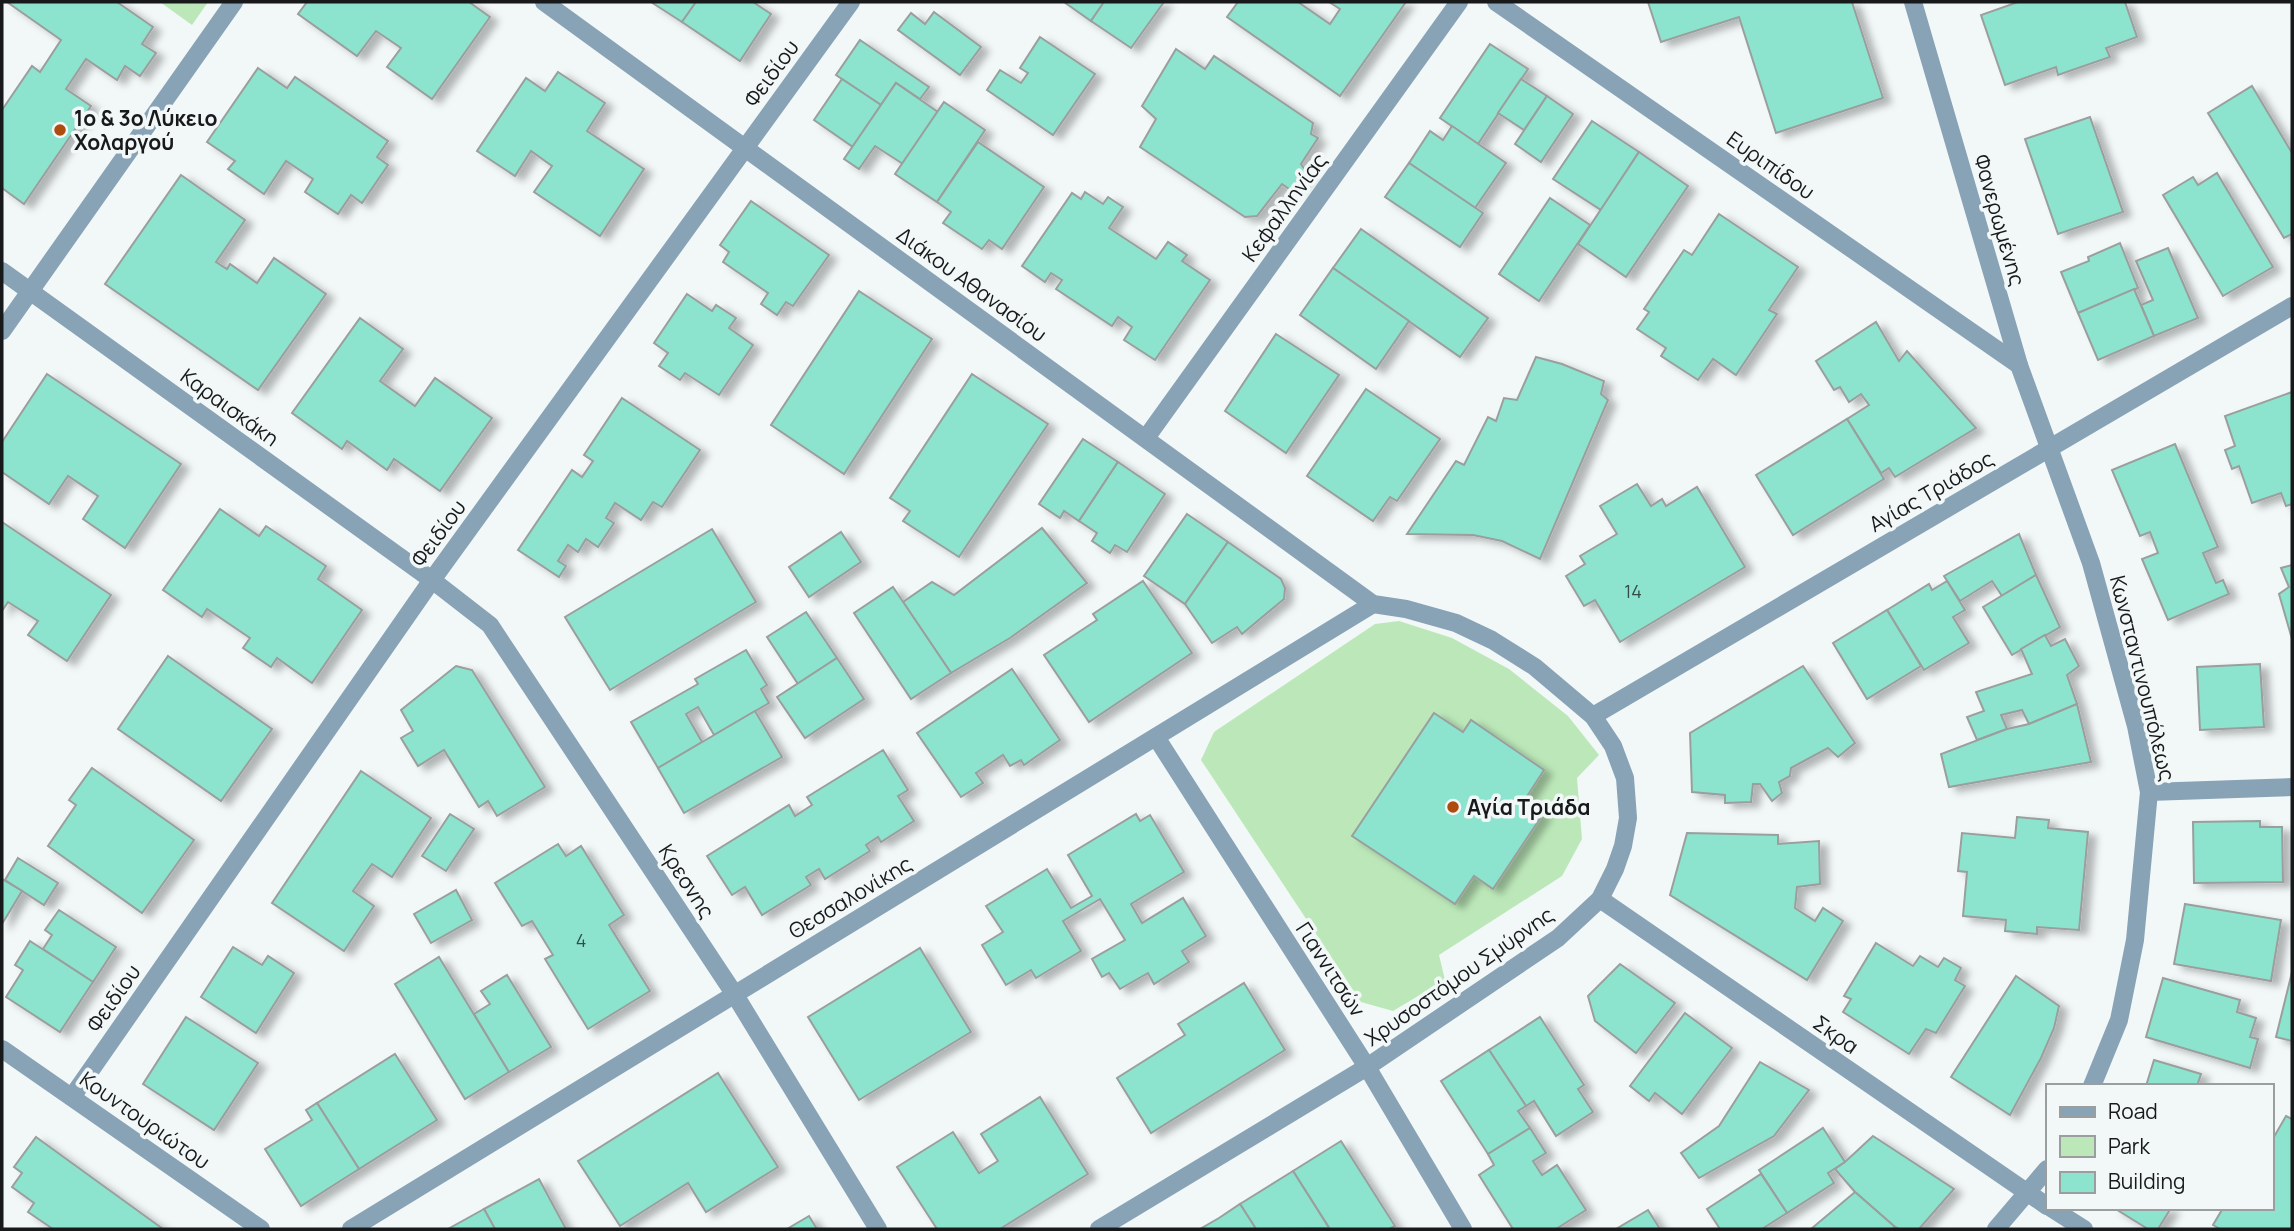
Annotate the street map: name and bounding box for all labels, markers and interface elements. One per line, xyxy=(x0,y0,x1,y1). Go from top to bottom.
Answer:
street label: Φειδίου xyxy=(737,34,805,112)
place label: 1ο & 3ο Λύκειο Χολαργού xyxy=(74,104,218,156)
marker: 1ο & 3ο Λύκειο Χολαργού xyxy=(52,122,68,138)
street label: Ευριπίδου xyxy=(1722,125,1820,205)
street label: Κεφαλληνίας xyxy=(1235,147,1333,267)
street label: Φανερωμένης xyxy=(1968,151,2032,289)
street label: Διάκου Αθανασίου xyxy=(891,220,1053,348)
street label: Καραισκάκη xyxy=(175,362,285,452)
street label: Αγίας Τριάδος xyxy=(1863,444,1999,538)
street label: Φειδίου xyxy=(404,494,472,572)
street label: Κωνσταντινουπόλεως xyxy=(2104,572,2182,784)
house number: 14 xyxy=(1624,579,1642,603)
place label: Αγία Τριάδα xyxy=(1467,793,1590,821)
marker: Αγία Τριάδα xyxy=(1445,799,1461,815)
street label: Κρεσνης xyxy=(653,839,721,923)
street label: Θεσσαλονίκης xyxy=(783,849,917,945)
street label: Χρυσοστόμου Σμύρνης xyxy=(1359,900,1559,1052)
street label: Γιαννιτσών xyxy=(1290,916,1372,1022)
house number: 4 xyxy=(576,928,586,952)
street label: Φειδίου xyxy=(80,959,146,1037)
street label: Σκρα xyxy=(1808,1008,1864,1060)
street label: Κουντουριώτου xyxy=(74,1065,216,1175)
legend xyxy=(2046,1084,2273,1210)
text: Road xyxy=(2108,1097,2158,1125)
text: Park xyxy=(2108,1132,2150,1160)
text: Building xyxy=(2108,1167,2185,1195)

